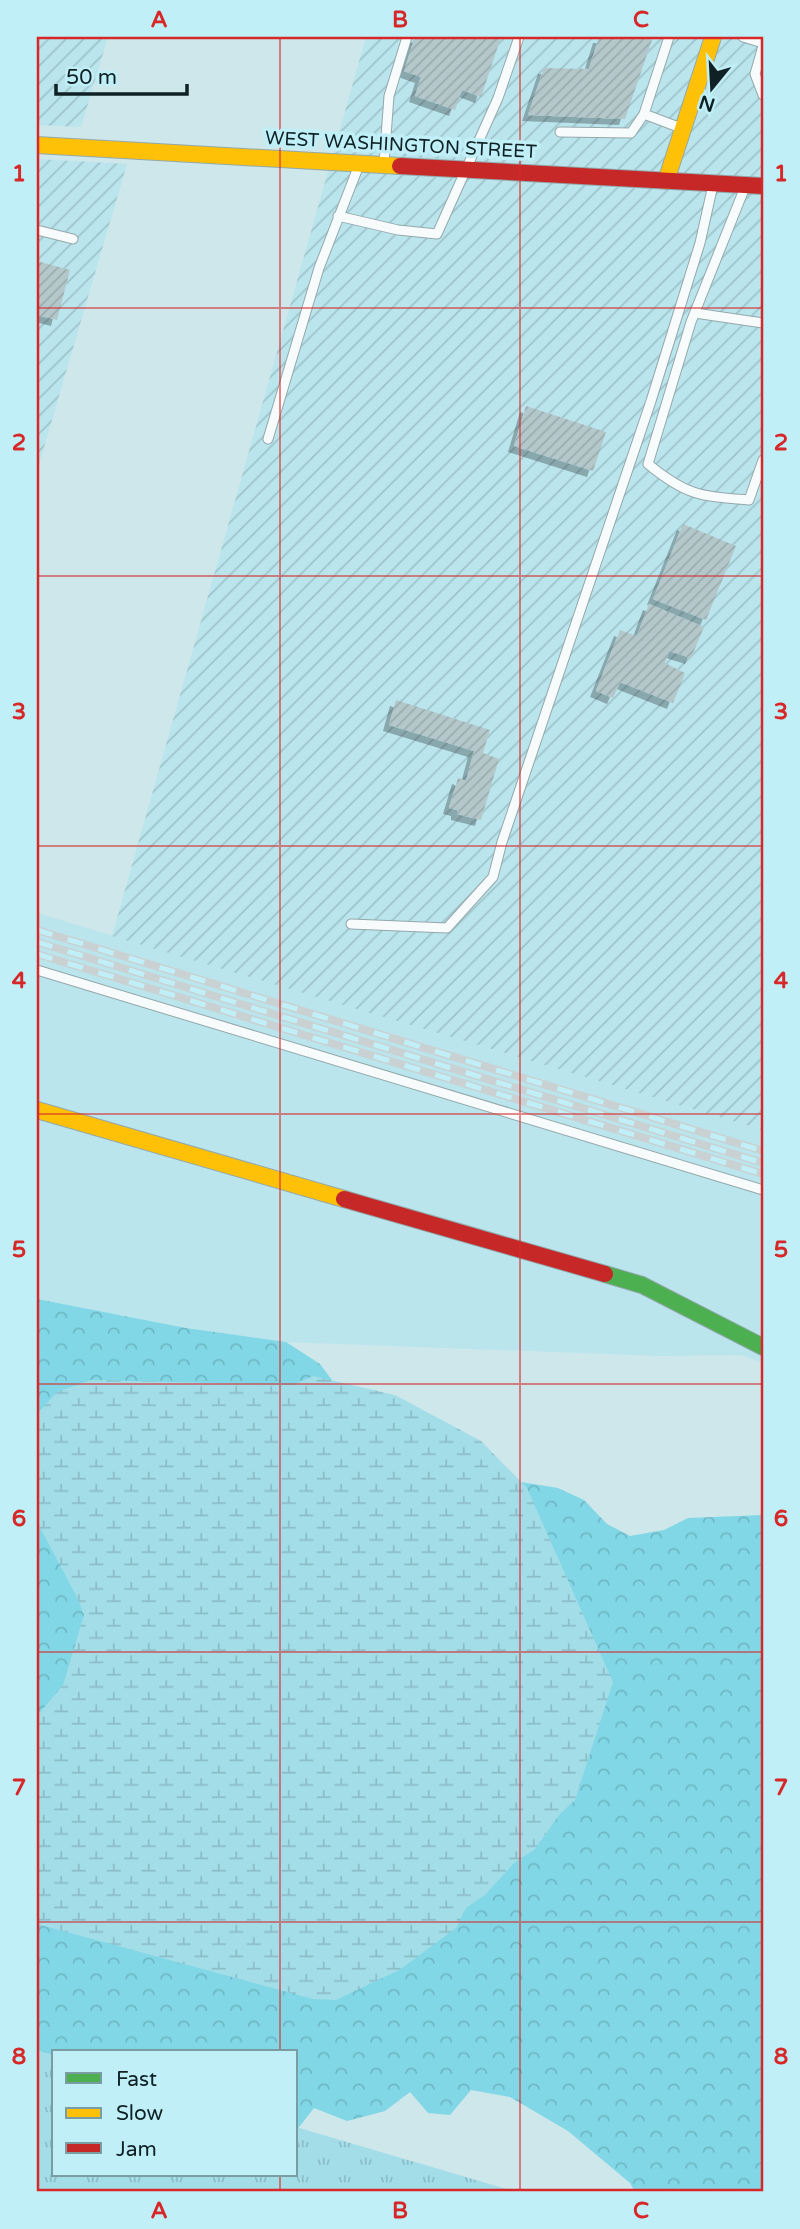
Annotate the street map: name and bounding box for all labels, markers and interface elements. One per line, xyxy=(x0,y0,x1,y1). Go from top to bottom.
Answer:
text: A xyxy=(150,6,168,34)
text: B xyxy=(392,6,408,34)
text: C xyxy=(633,6,649,34)
scale bar xyxy=(56,52,187,96)
north arrow xyxy=(678,52,748,122)
text: 50 m xyxy=(66,65,117,90)
text: N xyxy=(696,90,718,116)
street label: WEST WASHINGTON STREET xyxy=(265,127,538,163)
text: 1 xyxy=(12,160,26,188)
text: 1 xyxy=(774,160,788,188)
text: 2 xyxy=(12,429,26,457)
text: 2 xyxy=(774,429,788,457)
text: 3 xyxy=(12,698,26,726)
text: 3 xyxy=(774,698,788,726)
text: 4 xyxy=(12,967,27,995)
text: 4 xyxy=(774,967,789,995)
text: 5 xyxy=(12,1236,26,1264)
text: 5 xyxy=(774,1236,788,1264)
text: 6 xyxy=(12,1505,26,1533)
text: 6 xyxy=(774,1505,788,1533)
text: 7 xyxy=(12,1774,26,1802)
text: 7 xyxy=(774,1774,788,1802)
text: 8 xyxy=(12,2043,26,2071)
text: 8 xyxy=(774,2043,788,2071)
legend xyxy=(52,2050,298,2176)
text: Fast xyxy=(116,2067,157,2092)
text: Slow xyxy=(116,2101,164,2126)
text: Jam xyxy=(116,2137,157,2162)
text: A xyxy=(150,2197,168,2225)
text: B xyxy=(392,2197,408,2225)
text: C xyxy=(633,2197,649,2225)

